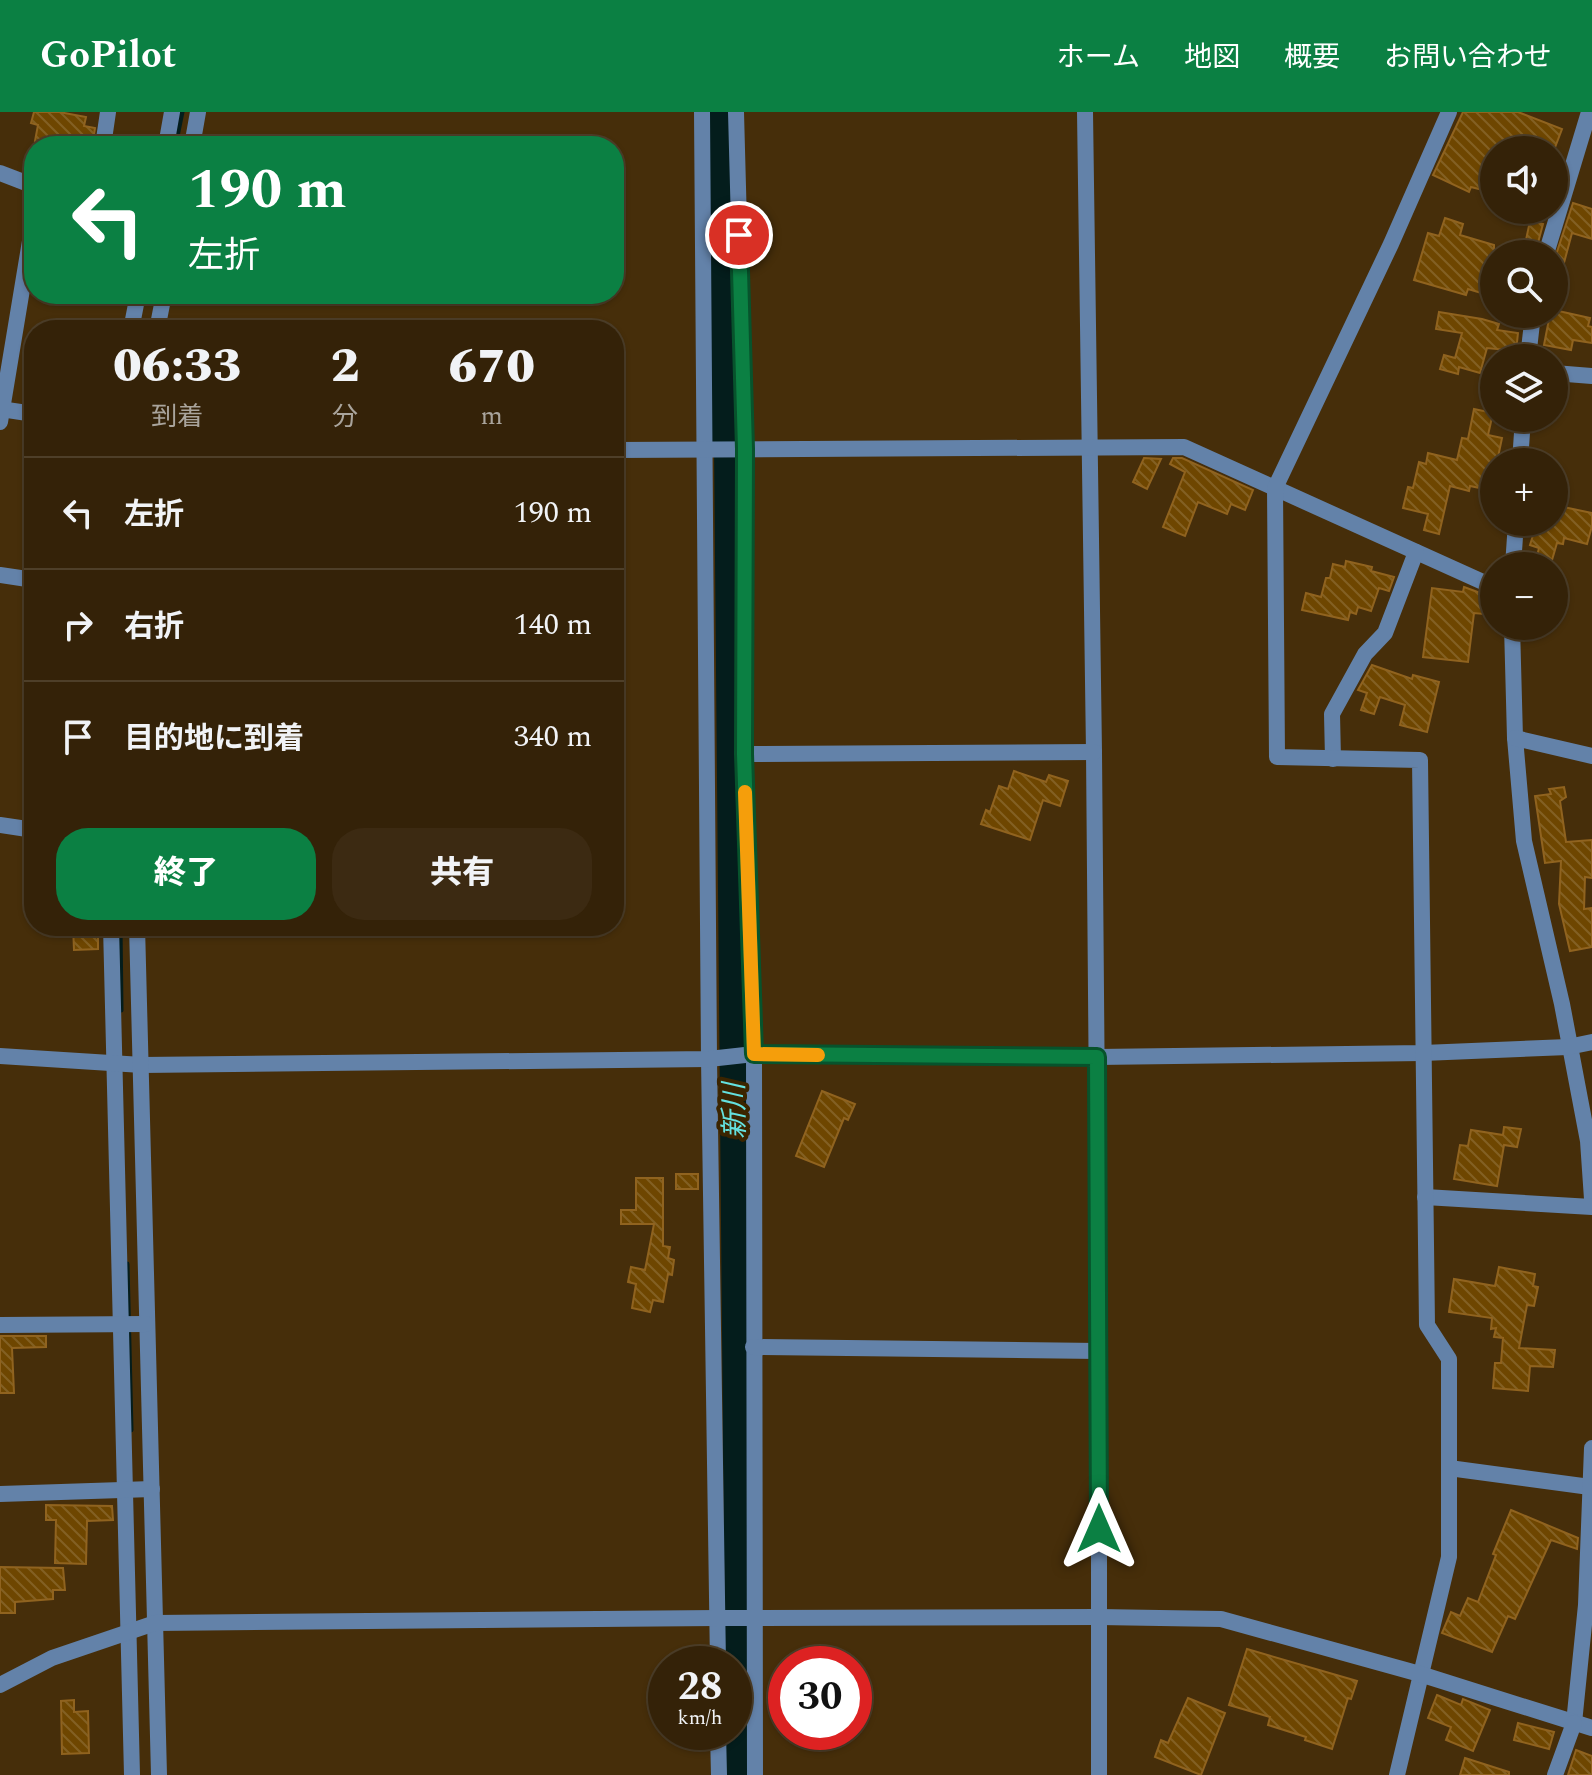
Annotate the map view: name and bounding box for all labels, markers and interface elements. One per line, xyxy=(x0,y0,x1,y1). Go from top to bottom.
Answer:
text: GoPilot xyxy=(40,27,176,85)
text: ホーム xyxy=(1057,36,1140,79)
text: 地図 xyxy=(1184,36,1240,79)
text: 概要 xyxy=(1284,36,1340,79)
text: お問い合わせ xyxy=(1384,36,1552,79)
map controls xyxy=(1480,136,1568,640)
button: sound xyxy=(1480,136,1568,224)
text: 190 m xyxy=(188,148,347,233)
icon: left xyxy=(56,168,160,272)
pin xyxy=(705,201,773,269)
icon: arrive xyxy=(717,213,761,257)
text: 左折 xyxy=(188,229,260,284)
button: search xyxy=(1480,240,1568,328)
text: 06:33 xyxy=(113,330,242,403)
text: 2 xyxy=(331,330,360,403)
text: 670 xyxy=(449,331,535,404)
button: layers xyxy=(1480,344,1568,432)
text: m xyxy=(481,396,503,436)
text: 到着 xyxy=(151,397,203,437)
text: 分 xyxy=(332,397,358,437)
button: + xyxy=(1480,448,1568,536)
text: 190 m xyxy=(514,490,592,536)
icon: left xyxy=(56,491,100,535)
text: 左折 xyxy=(124,492,184,538)
button: − xyxy=(1480,552,1568,640)
text: 140 m xyxy=(514,602,592,648)
icon: right xyxy=(56,603,100,647)
text: 右折 xyxy=(124,604,184,650)
text: 340 m xyxy=(514,714,592,760)
icon: arrive xyxy=(56,715,100,759)
text: 目的地に到着 xyxy=(124,716,304,762)
button: 終了 xyxy=(56,828,316,920)
button: 共有 xyxy=(332,828,592,920)
water label: 新川 xyxy=(713,1080,757,1139)
position arrow xyxy=(1057,1487,1141,1571)
speed limit sign: 30 xyxy=(768,1646,872,1750)
text: 28 xyxy=(678,1657,722,1718)
text: km/h xyxy=(678,1703,723,1733)

